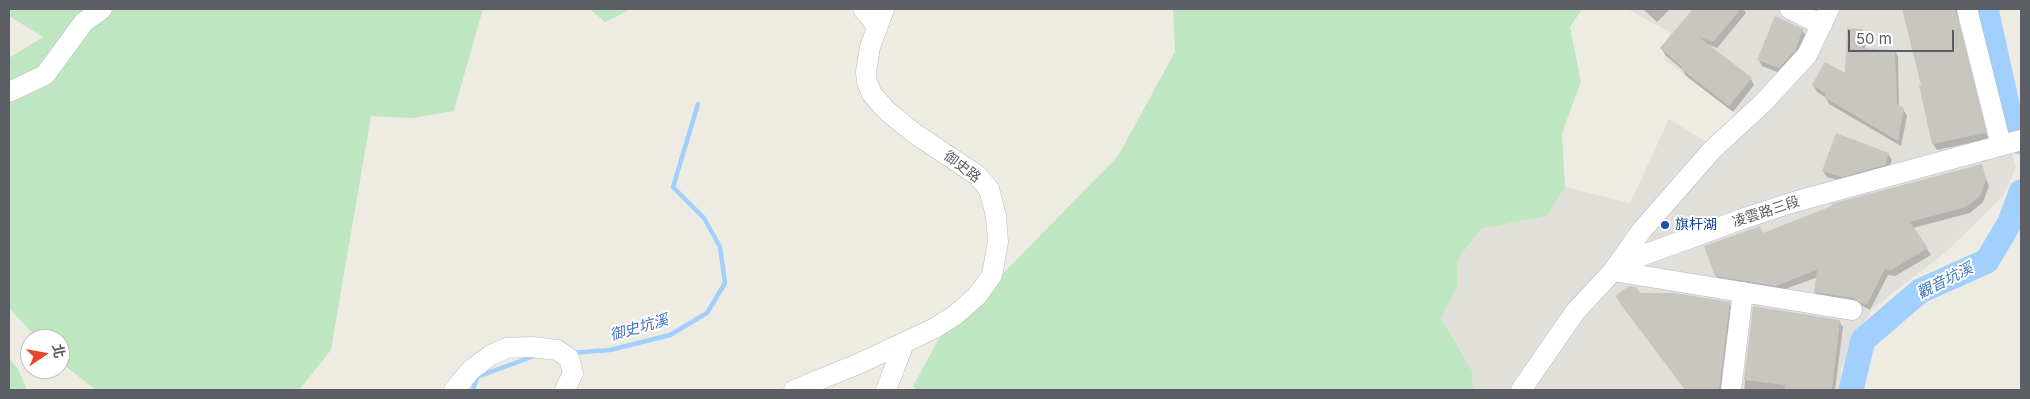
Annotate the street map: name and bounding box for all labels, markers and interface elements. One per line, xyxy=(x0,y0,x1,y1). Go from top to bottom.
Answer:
scale bar xyxy=(1850,20,1956,52)
text: 50 m xyxy=(1856,29,1892,48)
street label: 御史路 xyxy=(940,148,984,186)
street label: 凌雲路三段 xyxy=(1730,193,1802,231)
place label: 旗杆湖 xyxy=(1675,217,1717,233)
marker: 旗杆湖 xyxy=(1659,219,1671,231)
water label: 觀音坑溪 xyxy=(1914,259,1976,303)
water label: 御史坑溪 xyxy=(608,311,670,345)
north arrow xyxy=(20,329,70,379)
text: 北 xyxy=(49,342,69,360)

